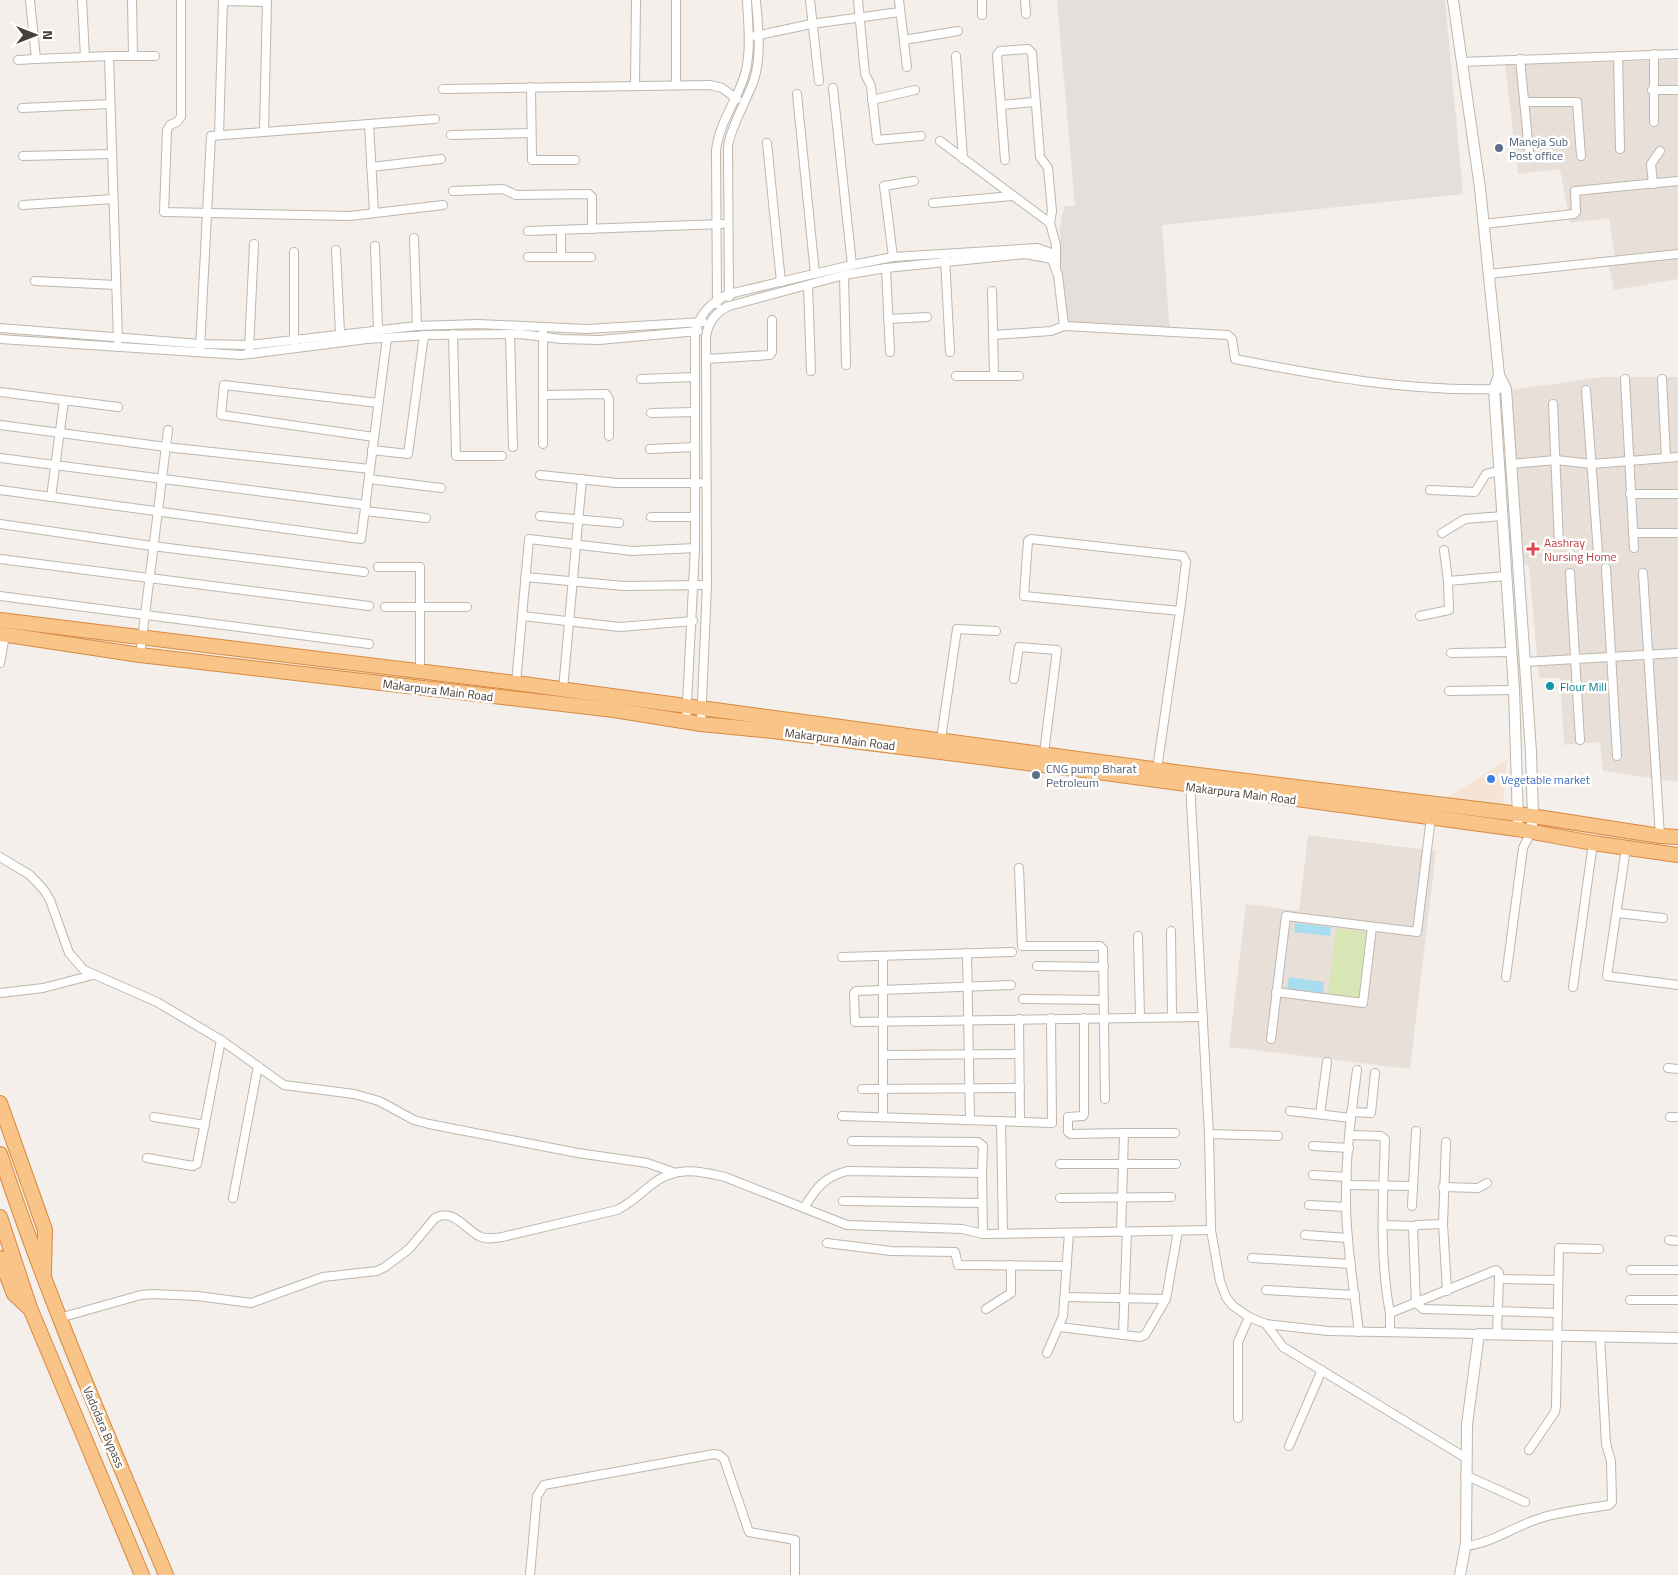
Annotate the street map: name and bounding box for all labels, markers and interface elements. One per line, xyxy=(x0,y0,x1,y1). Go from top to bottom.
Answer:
north arrow xyxy=(10,10,60,60)
text: N xyxy=(38,30,59,40)
place label: Maneja Sub Post office xyxy=(1509,132,1568,165)
marker: Maneja Sub Post office xyxy=(1493,142,1505,154)
place label: Aashray Nursing Home xyxy=(1544,533,1617,566)
marker: Aashray Nursing Home xyxy=(1526,542,1540,556)
street label: Makarpura Main Road xyxy=(382,674,494,706)
place label: Flour Mill xyxy=(1560,677,1607,696)
marker: Flour Mill xyxy=(1544,680,1556,692)
street label: Makarpura Main Road xyxy=(784,723,896,755)
place label: CNG pump Bharat Petroleum xyxy=(1046,759,1137,792)
marker: CNG pump Bharat Petroleum xyxy=(1030,769,1042,781)
place label: Vegetable market xyxy=(1501,770,1591,789)
marker: Vegetable market xyxy=(1485,773,1497,785)
street label: Makarpura Main Road xyxy=(1185,777,1297,809)
street label: Vadodara Bypass xyxy=(78,1383,130,1471)

